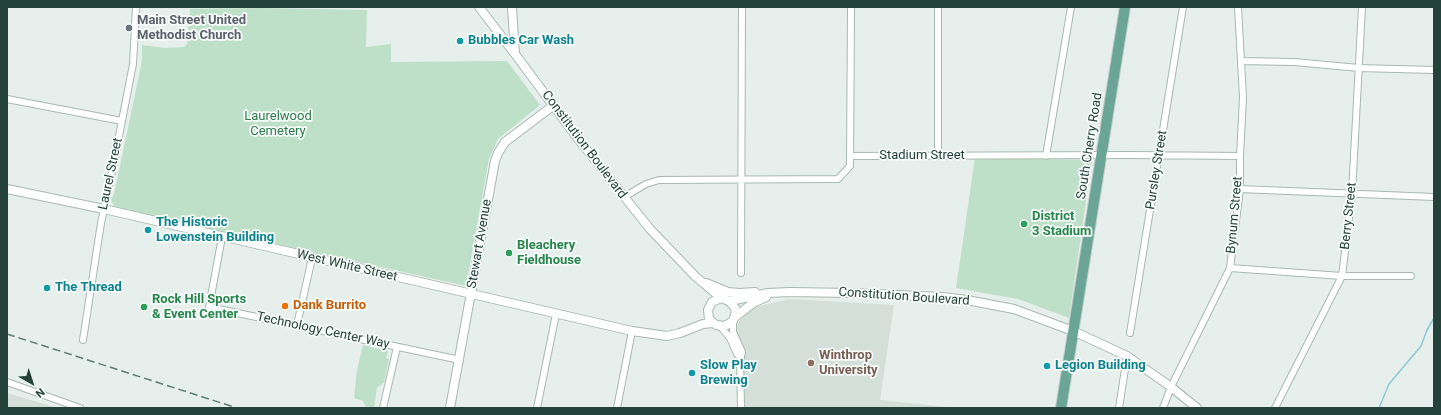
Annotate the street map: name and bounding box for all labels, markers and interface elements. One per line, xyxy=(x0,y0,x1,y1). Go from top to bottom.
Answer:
place label: Main Street United Methodist Church xyxy=(137,13,246,44)
marker: Main Street United Methodist Church xyxy=(124,23,134,33)
place label: Bubbles Car Wash xyxy=(468,33,574,49)
marker: Bubbles Car Wash xyxy=(455,36,465,46)
street label: Constitution Boulevard xyxy=(538,88,630,202)
street label: South Cherry Road xyxy=(1074,92,1106,200)
park label: Laurelwood Cemetery xyxy=(244,109,312,140)
street label: Pursley Street xyxy=(1143,129,1171,211)
street label: Laurel Street xyxy=(96,137,126,211)
street label: Stadium Street xyxy=(879,148,965,164)
street label: Bynum Street xyxy=(1224,176,1246,254)
street label: Berry Street xyxy=(1338,182,1360,250)
street label: Stewart Avenue xyxy=(464,198,496,290)
place label: District 3 Stadium xyxy=(1032,209,1091,240)
place label: The Historic Lowenstein Building xyxy=(156,215,274,246)
marker: District 3 Stadium xyxy=(1019,219,1029,229)
marker: The Historic Lowenstein Building xyxy=(143,225,153,235)
place label: Bleachery Fieldhouse xyxy=(517,238,581,269)
street label: West White Street xyxy=(295,247,399,285)
marker: Bleachery Fieldhouse xyxy=(504,248,514,258)
place label: The Thread xyxy=(55,280,122,296)
marker: The Thread xyxy=(42,283,52,293)
street label: Constitution Boulevard xyxy=(838,285,970,309)
place label: Rock Hill Sports & Event Center xyxy=(152,292,246,323)
place label: Dank Burrito xyxy=(293,298,366,314)
marker: Dank Burrito xyxy=(280,301,290,311)
marker: Rock Hill Sports & Event Center xyxy=(139,302,149,312)
street label: Technology Center Way xyxy=(255,309,391,353)
place label: Winthrop University xyxy=(819,348,878,379)
place label: Slow Play Brewing xyxy=(700,358,757,389)
marker: Winthrop University xyxy=(806,358,816,368)
place label: Legion Building xyxy=(1055,358,1146,374)
marker: Legion Building xyxy=(1042,361,1052,371)
north arrow xyxy=(12,363,52,403)
marker: Slow Play Brewing xyxy=(687,368,697,378)
text: N xyxy=(33,385,47,400)

